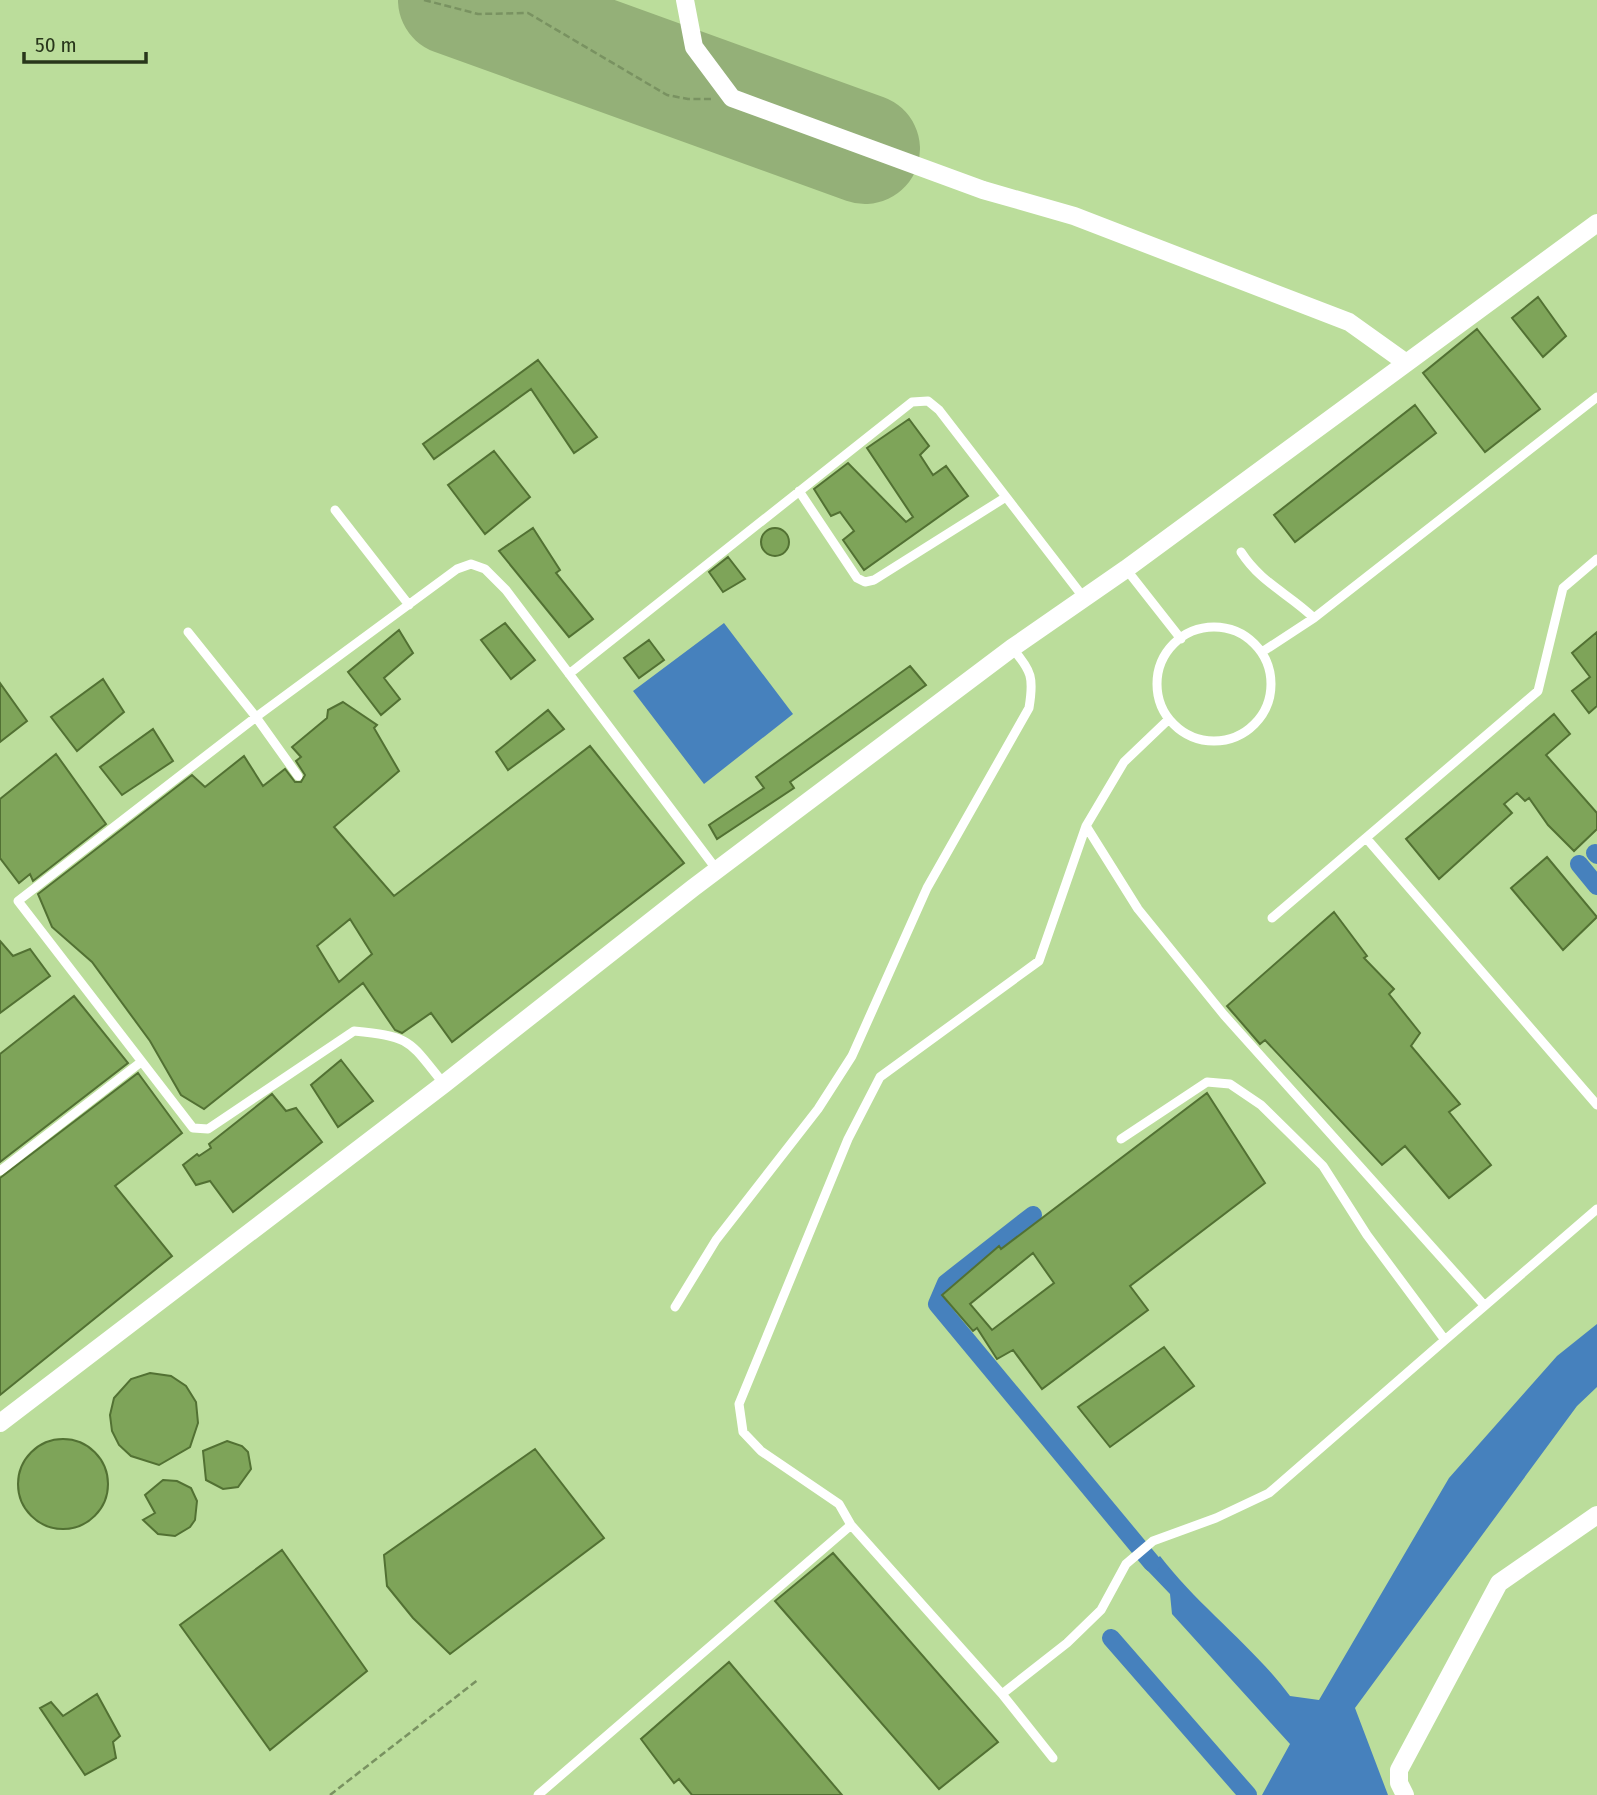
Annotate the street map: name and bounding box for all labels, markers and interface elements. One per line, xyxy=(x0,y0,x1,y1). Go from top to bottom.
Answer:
scale bar xyxy=(24,21,147,65)
text: 50 m xyxy=(35,32,77,58)

